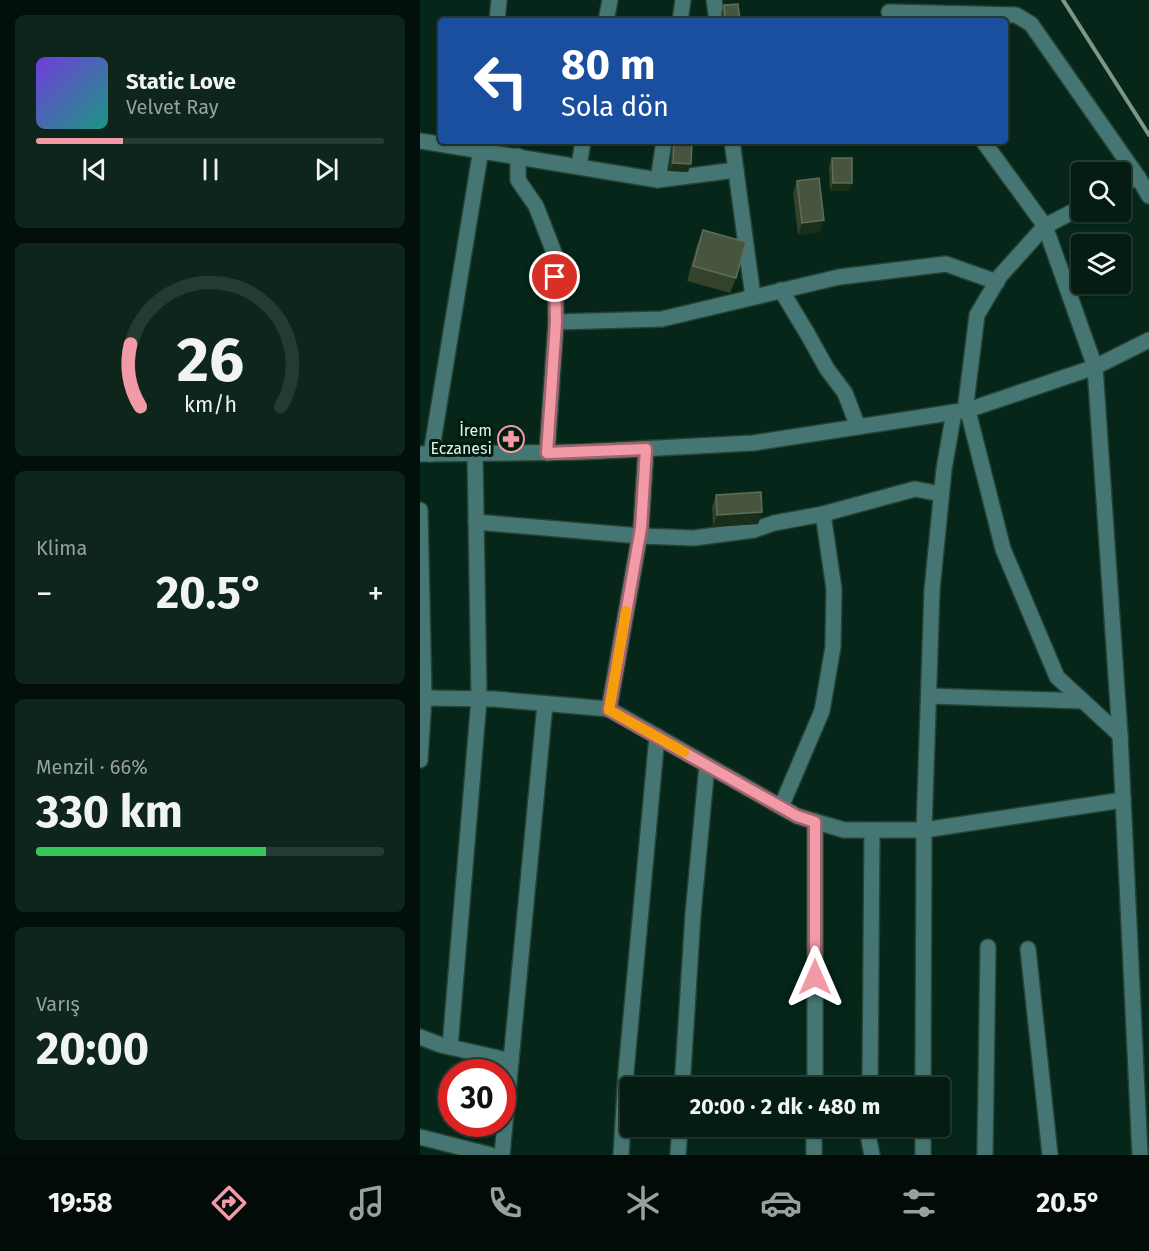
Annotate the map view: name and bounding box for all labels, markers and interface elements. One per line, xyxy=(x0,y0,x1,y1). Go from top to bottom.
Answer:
text: 80 m xyxy=(561,40,655,90)
icon: left xyxy=(462,42,540,120)
text: Static Love xyxy=(126,68,236,95)
text: Sola dön xyxy=(561,91,669,123)
text: Velvet Ray xyxy=(126,95,219,119)
icon: previous xyxy=(78,153,111,186)
icon: pause xyxy=(194,153,227,186)
icon: next xyxy=(310,153,343,186)
map controls xyxy=(1071,162,1131,294)
button: search xyxy=(1071,162,1131,222)
button: layers xyxy=(1071,234,1131,294)
pin xyxy=(529,251,580,302)
icon: arrive xyxy=(538,260,571,293)
text: 26 xyxy=(176,323,244,398)
text: km/h xyxy=(183,392,237,418)
place label: İrem Eczanesi xyxy=(431,420,492,458)
pharmacy icon: İrem Eczanesi xyxy=(496,424,526,454)
text: Klima xyxy=(36,536,87,560)
text: 20.5° xyxy=(156,566,264,620)
text: − xyxy=(36,574,53,614)
text: + xyxy=(368,574,384,614)
text: Menzil · 66% xyxy=(36,755,148,779)
text: 330 km xyxy=(36,785,183,839)
position arrow xyxy=(783,945,847,1009)
text: Varış xyxy=(36,992,80,1016)
text: 20:00 xyxy=(36,1022,149,1076)
speed limit sign: 30 xyxy=(438,1059,516,1137)
text: 20:00 · 2 dk · 480 m xyxy=(690,1093,880,1120)
icon: directions xyxy=(208,1182,250,1224)
icon: music xyxy=(346,1182,388,1224)
icon: phone xyxy=(484,1182,526,1224)
icon: climate xyxy=(622,1182,664,1224)
icon: car xyxy=(760,1182,802,1224)
icon: filters xyxy=(898,1182,940,1224)
text: 19:58 xyxy=(48,1187,112,1219)
text: 20.5° xyxy=(1036,1187,1101,1219)

